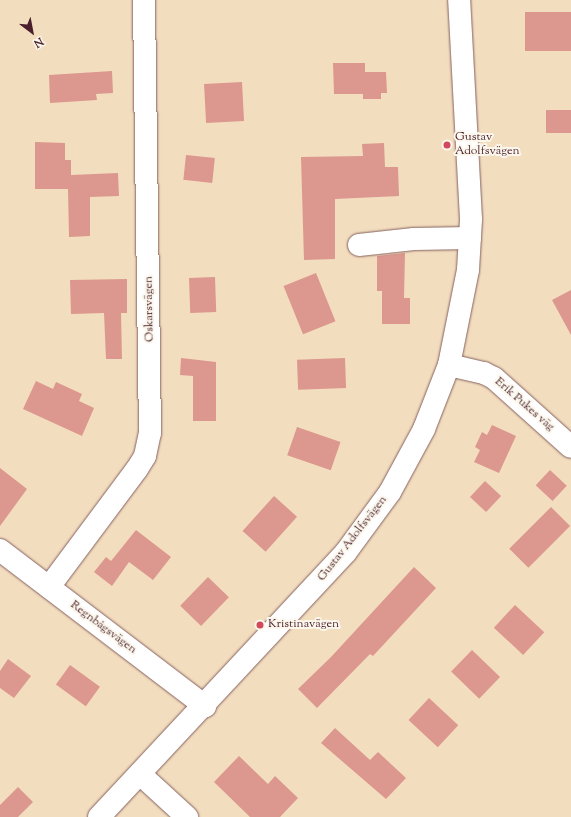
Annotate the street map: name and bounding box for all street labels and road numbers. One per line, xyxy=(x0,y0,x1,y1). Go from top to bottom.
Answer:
street label: Oskarsvägen xyxy=(142,276,158,342)
street label: Erik Pukes väg xyxy=(491,375,557,435)
street label: Gustav Adolfsvägen xyxy=(315,493,391,585)
street label: Regnbågsvägen xyxy=(67,598,139,658)

